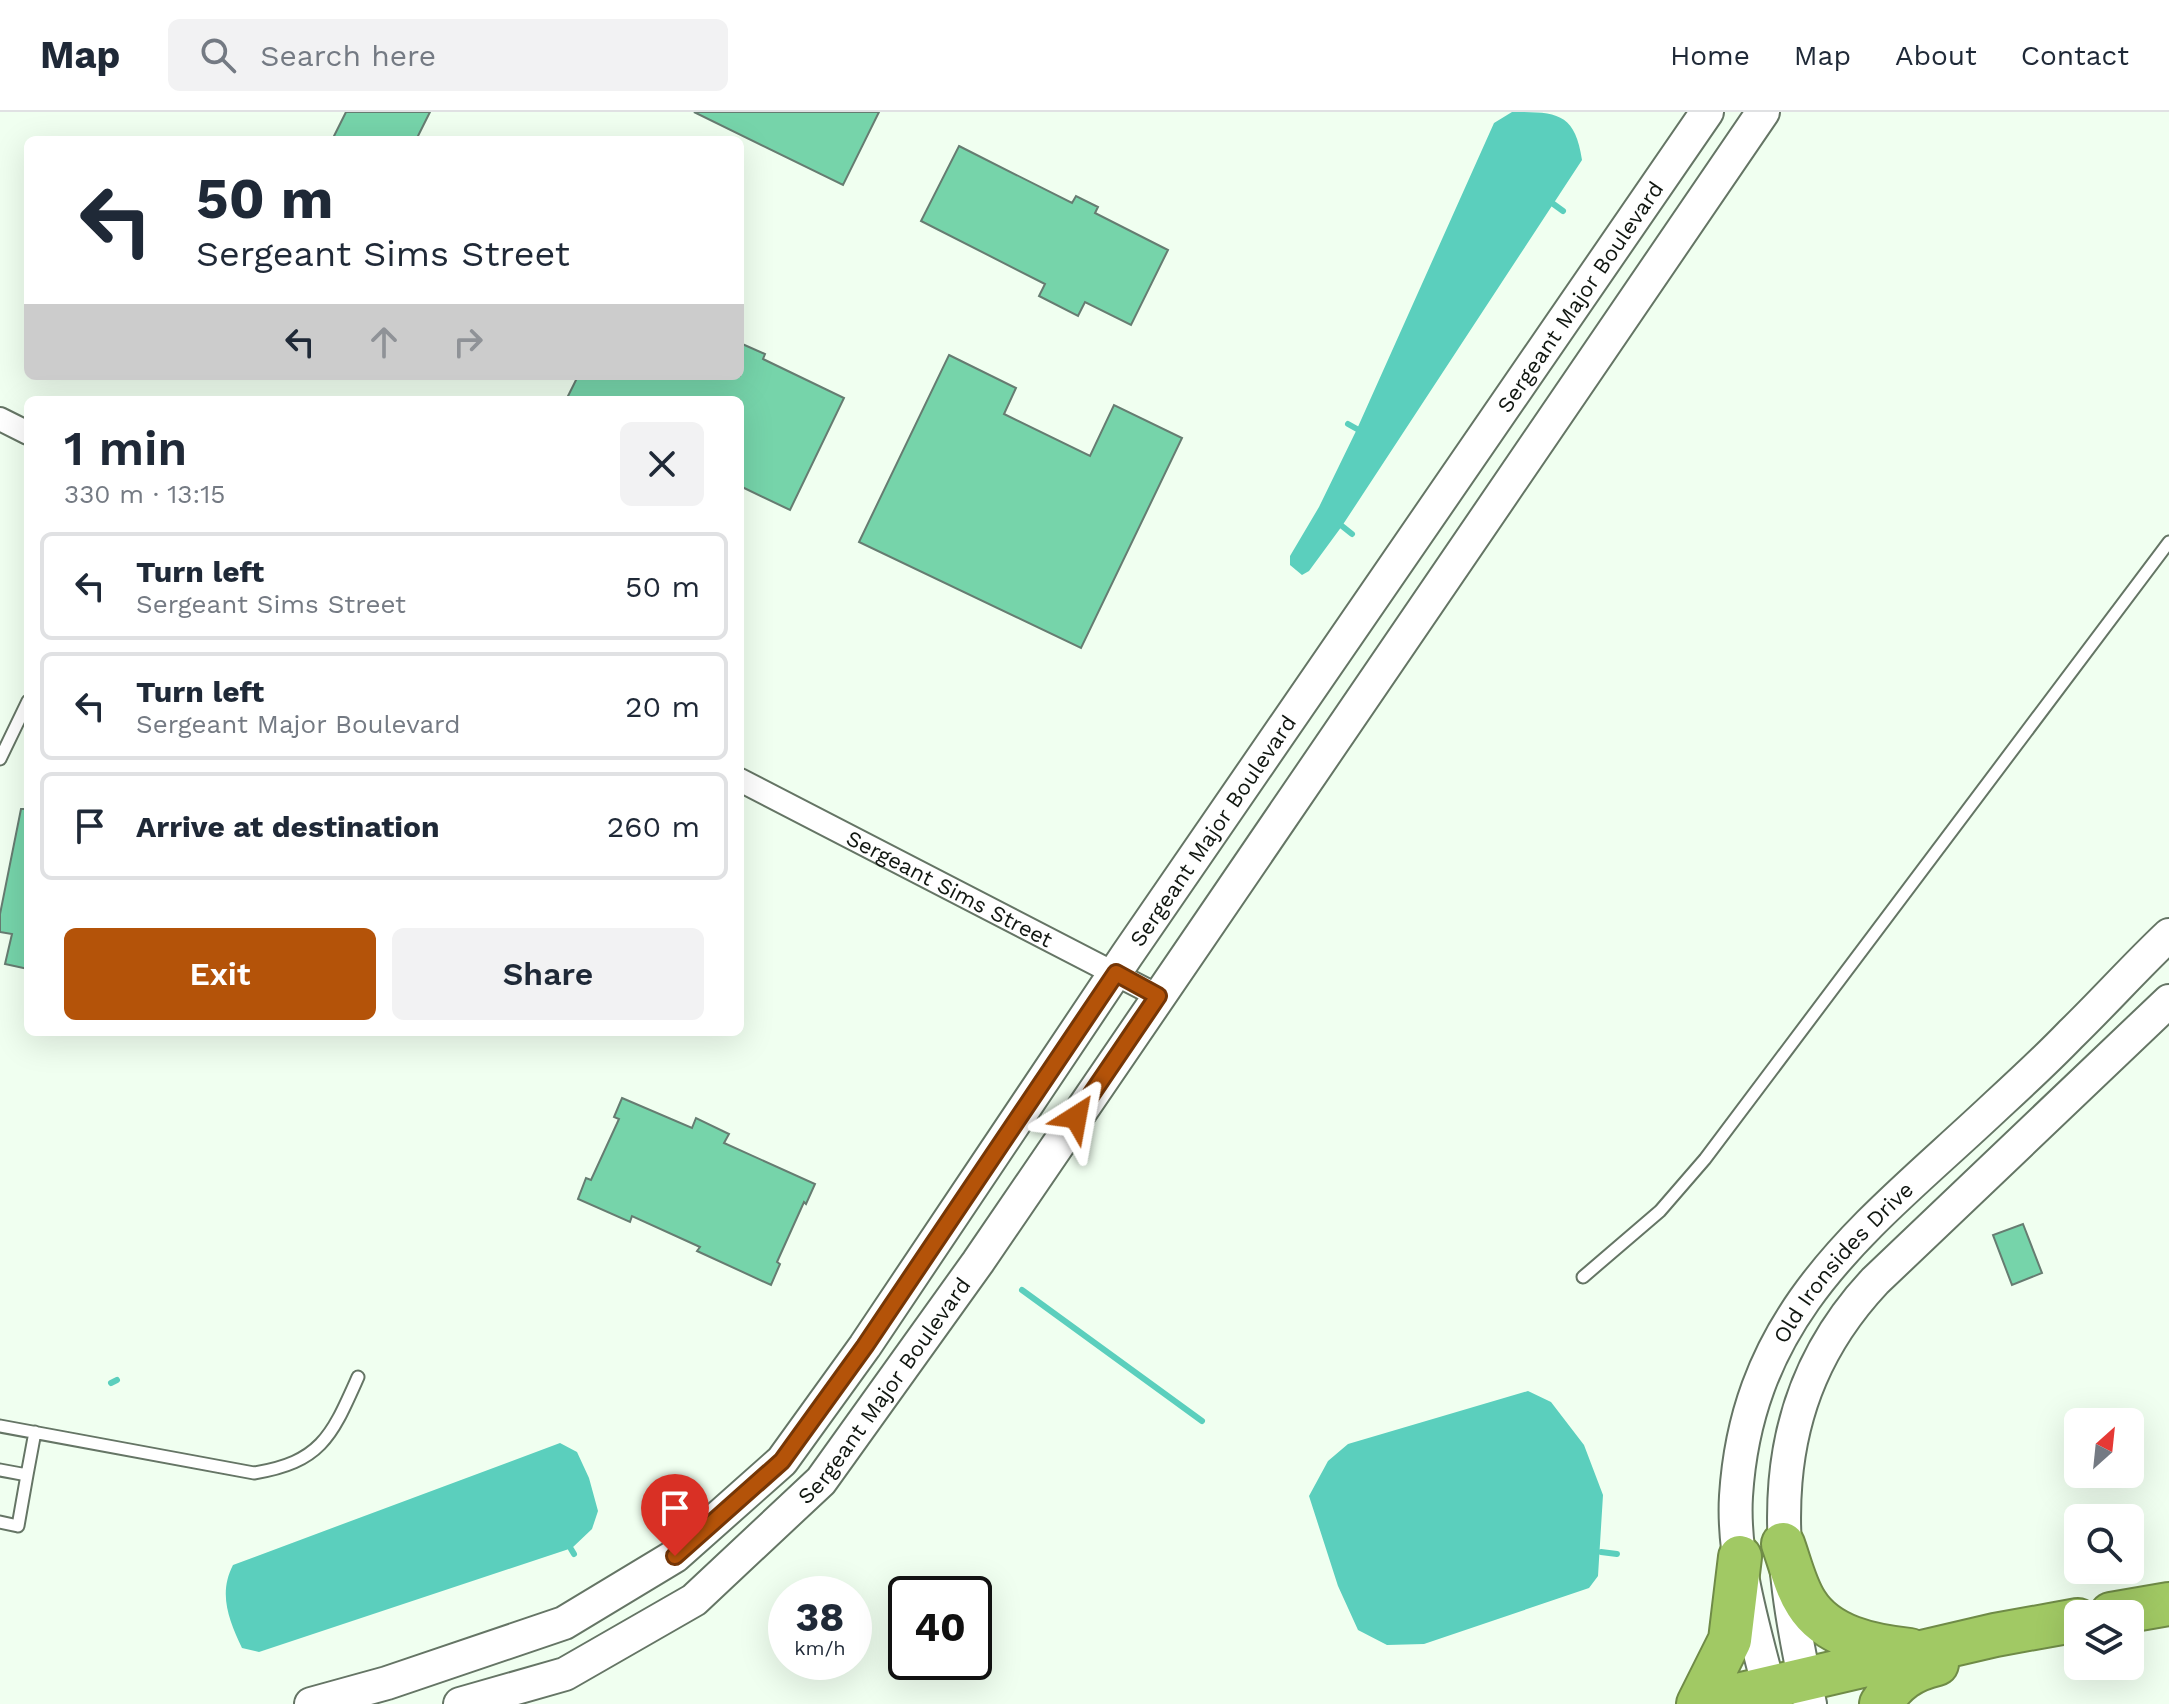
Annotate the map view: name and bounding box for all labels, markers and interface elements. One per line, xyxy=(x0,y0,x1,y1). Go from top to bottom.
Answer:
search box xyxy=(168,19,728,91)
text: Map xyxy=(40,33,120,77)
icon: search xyxy=(196,33,240,77)
text: Search here xyxy=(260,38,436,73)
text: Home xyxy=(1670,39,1750,72)
text: Map xyxy=(1794,39,1851,72)
text: About xyxy=(1895,39,1977,72)
text: Contact xyxy=(2021,39,2129,72)
text: 50 m xyxy=(196,166,333,232)
icon: left xyxy=(64,168,168,272)
street label: Sergeant Major Boulevard xyxy=(1492,176,1668,417)
text: Sergeant Sims Street xyxy=(196,233,570,275)
icon: left xyxy=(278,320,322,364)
icon: ahead xyxy=(362,320,406,364)
icon: right xyxy=(446,320,490,364)
text: 1 min xyxy=(64,420,187,477)
button: close xyxy=(620,422,704,506)
text: 330 m · 13:15 xyxy=(64,479,226,509)
text: Turn left xyxy=(136,554,264,589)
icon: left xyxy=(68,564,112,608)
text: 50 m xyxy=(625,569,700,604)
text: Sergeant Sims Street xyxy=(136,589,406,619)
text: Turn left xyxy=(136,674,264,709)
icon: left xyxy=(68,684,112,728)
text: 20 m xyxy=(625,689,700,724)
text: Sergeant Major Boulevard xyxy=(136,709,461,739)
street label: Sergeant Major Boulevard xyxy=(1124,710,1301,951)
icon: arrive xyxy=(68,804,112,848)
text: Arrive at destination xyxy=(136,809,440,844)
text: 260 m xyxy=(607,809,700,844)
street label: Sergeant Sims Street xyxy=(842,825,1057,952)
button: Exit xyxy=(64,928,376,1020)
button: Share xyxy=(392,928,704,1020)
position arrow xyxy=(1034,1075,1118,1159)
street label: Old Ironsides Drive xyxy=(1768,1176,1918,1347)
street label: Sergeant Major Boulevard xyxy=(792,1273,975,1509)
north arrow xyxy=(2064,1408,2144,1488)
map controls xyxy=(2064,1408,2144,1680)
pin xyxy=(641,1474,709,1556)
icon: arrive xyxy=(653,1486,697,1530)
button: search xyxy=(2064,1504,2144,1584)
speed limit sign: 40 xyxy=(888,1576,992,1680)
text: 38 xyxy=(796,1594,844,1641)
button: layers xyxy=(2064,1600,2144,1680)
text: km/h xyxy=(794,1636,846,1660)

